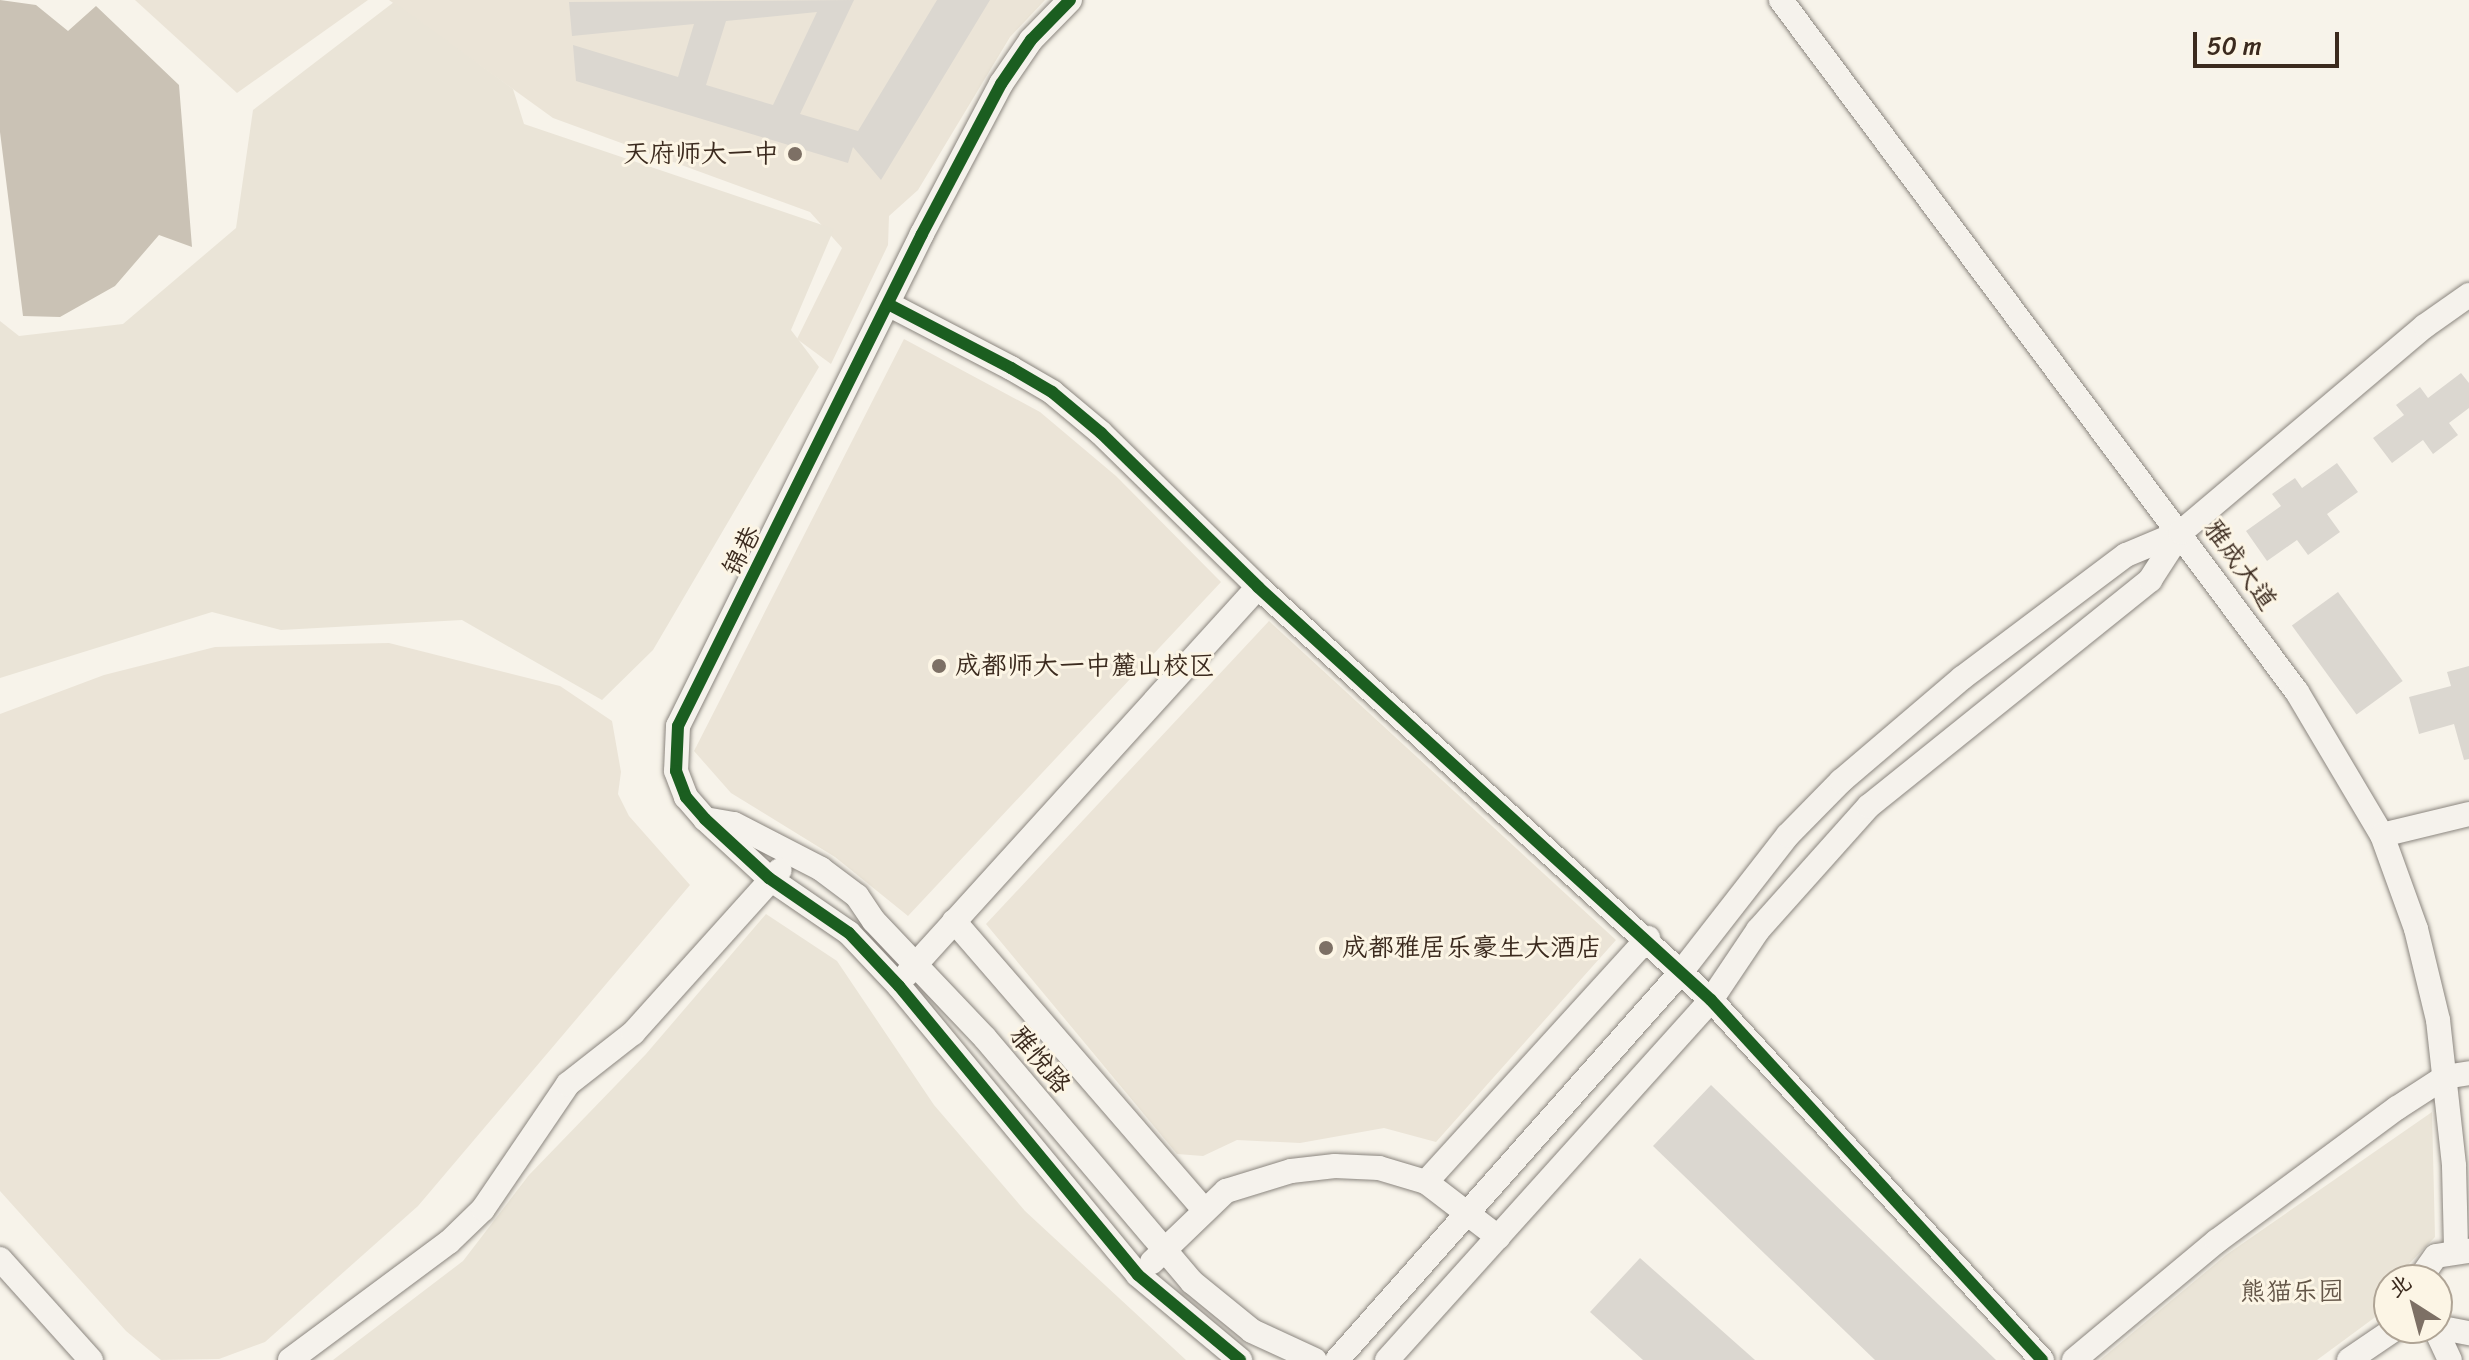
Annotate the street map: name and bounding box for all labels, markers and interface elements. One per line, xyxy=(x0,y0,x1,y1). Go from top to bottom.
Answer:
scale bar xyxy=(2197,16,2343,66)
text: 50 m xyxy=(2207,25,2262,67)
place label: 天府师大一中 xyxy=(623,138,779,170)
marker: 天府师大一中 xyxy=(786,145,804,163)
street label: 雅成大道 xyxy=(2197,514,2283,616)
street label: 锦巷 xyxy=(716,521,768,581)
place label: 成都师大一中麓山校区 xyxy=(955,650,1215,682)
marker: 成都师大一中麓山校区 xyxy=(930,657,948,675)
place label: 成都雅居乐豪生大酒店 xyxy=(1342,932,1602,964)
marker: 成都雅居乐豪生大酒店 xyxy=(1317,939,1335,957)
street label: 雅悦路 xyxy=(1003,1020,1077,1100)
north arrow xyxy=(2373,1264,2453,1344)
text: 北 xyxy=(2379,1264,2420,1308)
park label: 熊猫乐园 xyxy=(2240,1276,2344,1308)

